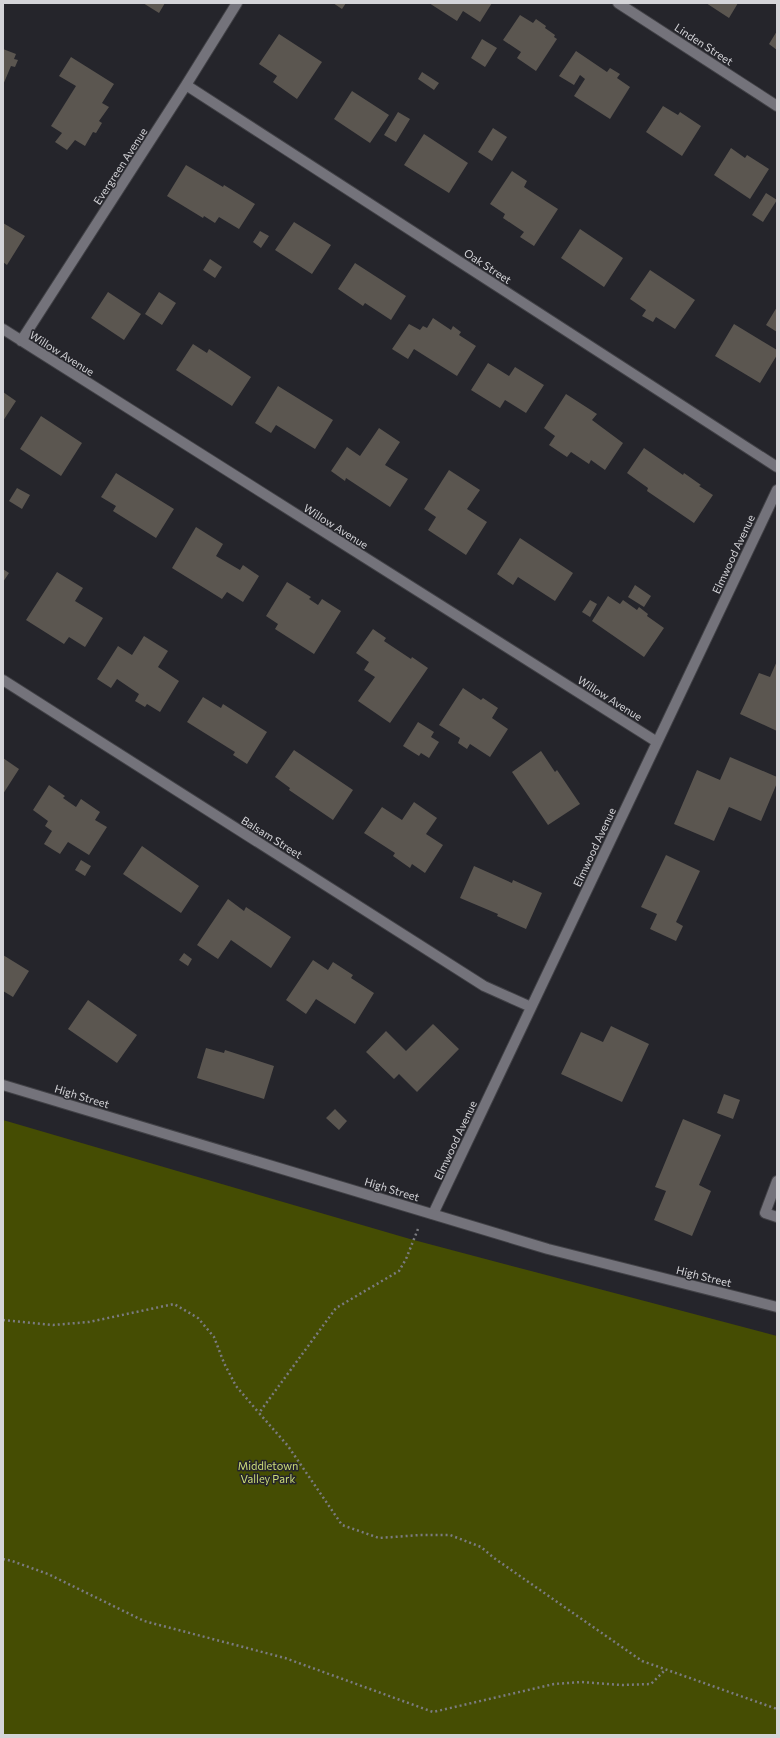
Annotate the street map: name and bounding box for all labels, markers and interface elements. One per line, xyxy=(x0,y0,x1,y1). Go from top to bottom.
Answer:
street label: Linden Street xyxy=(672,20,736,68)
street label: Evergreen Avenue xyxy=(90,125,150,207)
street label: Oak Street xyxy=(462,246,515,286)
street label: Willow Avenue xyxy=(27,328,97,378)
street label: Willow Avenue xyxy=(301,501,371,551)
street label: Elmwood Avenue xyxy=(709,512,757,596)
street label: Willow Avenue xyxy=(575,673,645,723)
street label: Elmwood Avenue xyxy=(570,805,618,889)
street label: Balsam Street xyxy=(239,813,305,861)
street label: High Street xyxy=(53,1082,111,1111)
street label: Elmwood Avenue xyxy=(431,1098,479,1182)
street label: High Street xyxy=(363,1175,421,1204)
street label: High Street xyxy=(675,1263,733,1289)
park label: Middletown Valley Park xyxy=(238,1459,298,1485)

